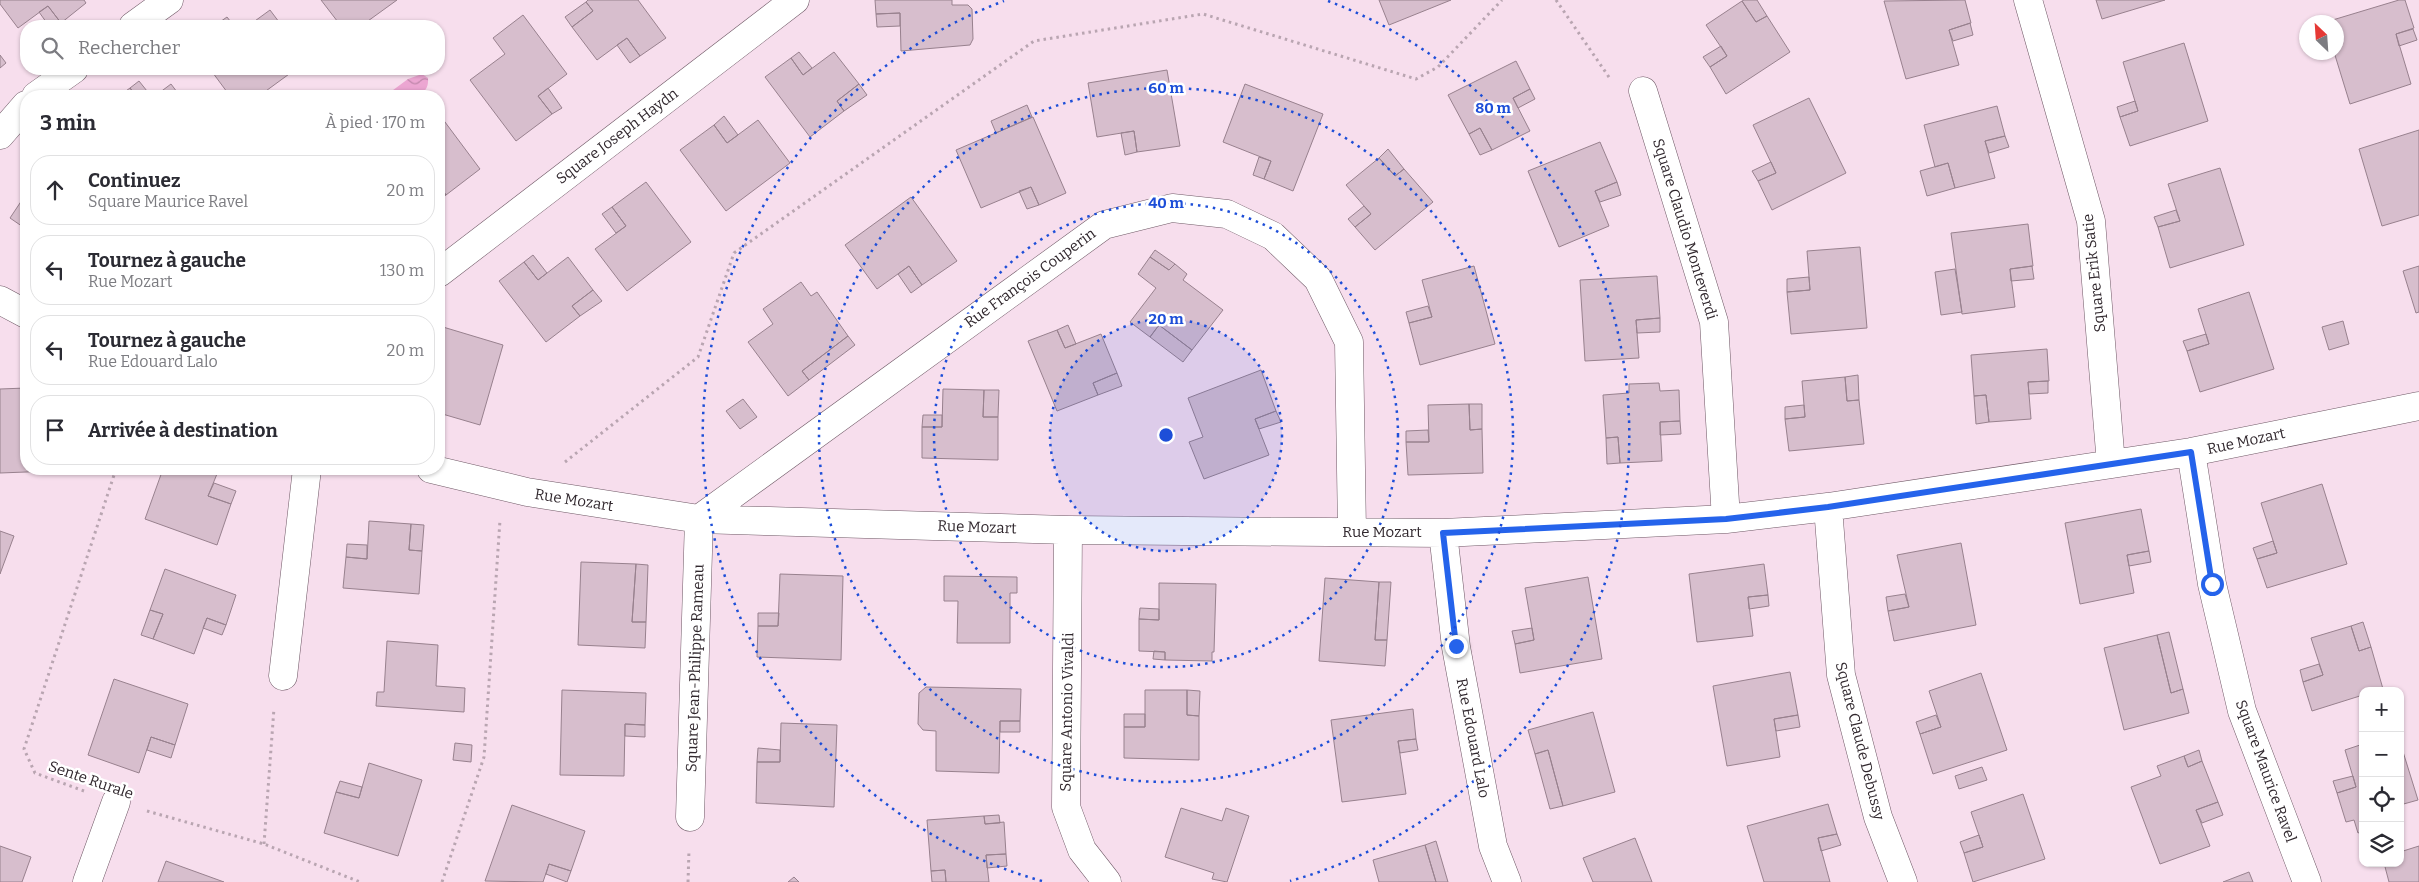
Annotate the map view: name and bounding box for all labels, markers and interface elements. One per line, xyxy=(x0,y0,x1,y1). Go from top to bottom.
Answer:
north arrow xyxy=(2299,15,2344,60)
search box xyxy=(20,20,445,75)
icon: search xyxy=(38,34,66,62)
text: Rechercher xyxy=(78,36,180,59)
text: 60 m xyxy=(1148,79,1184,97)
street label: Square Joseph Haydn xyxy=(553,84,682,188)
text: 80 m xyxy=(1475,99,1511,117)
text: 3 min xyxy=(40,110,96,136)
text: À pied · 170 m xyxy=(325,113,425,132)
street label: Square Claudio Monteverdi xyxy=(1649,136,1721,322)
text: Continuez xyxy=(88,169,181,192)
icon: ahead xyxy=(41,176,69,204)
text: 20 m xyxy=(387,181,424,200)
text: Square Maurice Ravel xyxy=(88,192,248,211)
text: 40 m xyxy=(1148,194,1185,212)
street label: Square Erik Satie xyxy=(2079,213,2109,333)
street label: Rue François Couperin xyxy=(961,224,1099,332)
text: Tournez à gauche xyxy=(88,249,246,272)
icon: left xyxy=(41,256,69,284)
text: 130 m xyxy=(380,261,424,280)
text: Rue Mozart xyxy=(88,272,173,291)
text: 20 m xyxy=(1149,310,1184,328)
text: Tournez à gauche xyxy=(88,329,246,352)
icon: left xyxy=(41,336,69,364)
text: 20 m xyxy=(387,341,424,360)
text: Rue Edouard Lalo xyxy=(88,352,218,371)
icon: arrive xyxy=(41,416,69,444)
text: Arrivée à destination xyxy=(88,419,278,442)
street label: Rue Mozart xyxy=(2205,424,2287,458)
centre of rings xyxy=(1157,426,1175,444)
street label: Rue Mozart xyxy=(533,485,615,515)
street label: Rue Mozart xyxy=(937,517,1018,537)
street label: Rue Mozart xyxy=(1342,523,1422,541)
street label: Square Jean-Philippe Rameau xyxy=(682,564,708,772)
route start xyxy=(2201,573,2224,596)
street label: Square Antonio Vivaldi xyxy=(1057,632,1077,792)
route end xyxy=(1445,635,1468,658)
street label: Square Claude Debussy xyxy=(1832,660,1888,822)
street label: Rue Edouard Lalo xyxy=(1453,677,1493,799)
map controls xyxy=(2359,687,2404,867)
button: + xyxy=(2359,687,2404,732)
street label: Square Maurice Ravel xyxy=(2232,697,2300,845)
button: − xyxy=(2359,732,2404,777)
street label: Sente Rurale xyxy=(46,757,136,803)
button: locate xyxy=(2359,777,2404,822)
button: layers xyxy=(2359,822,2404,867)

